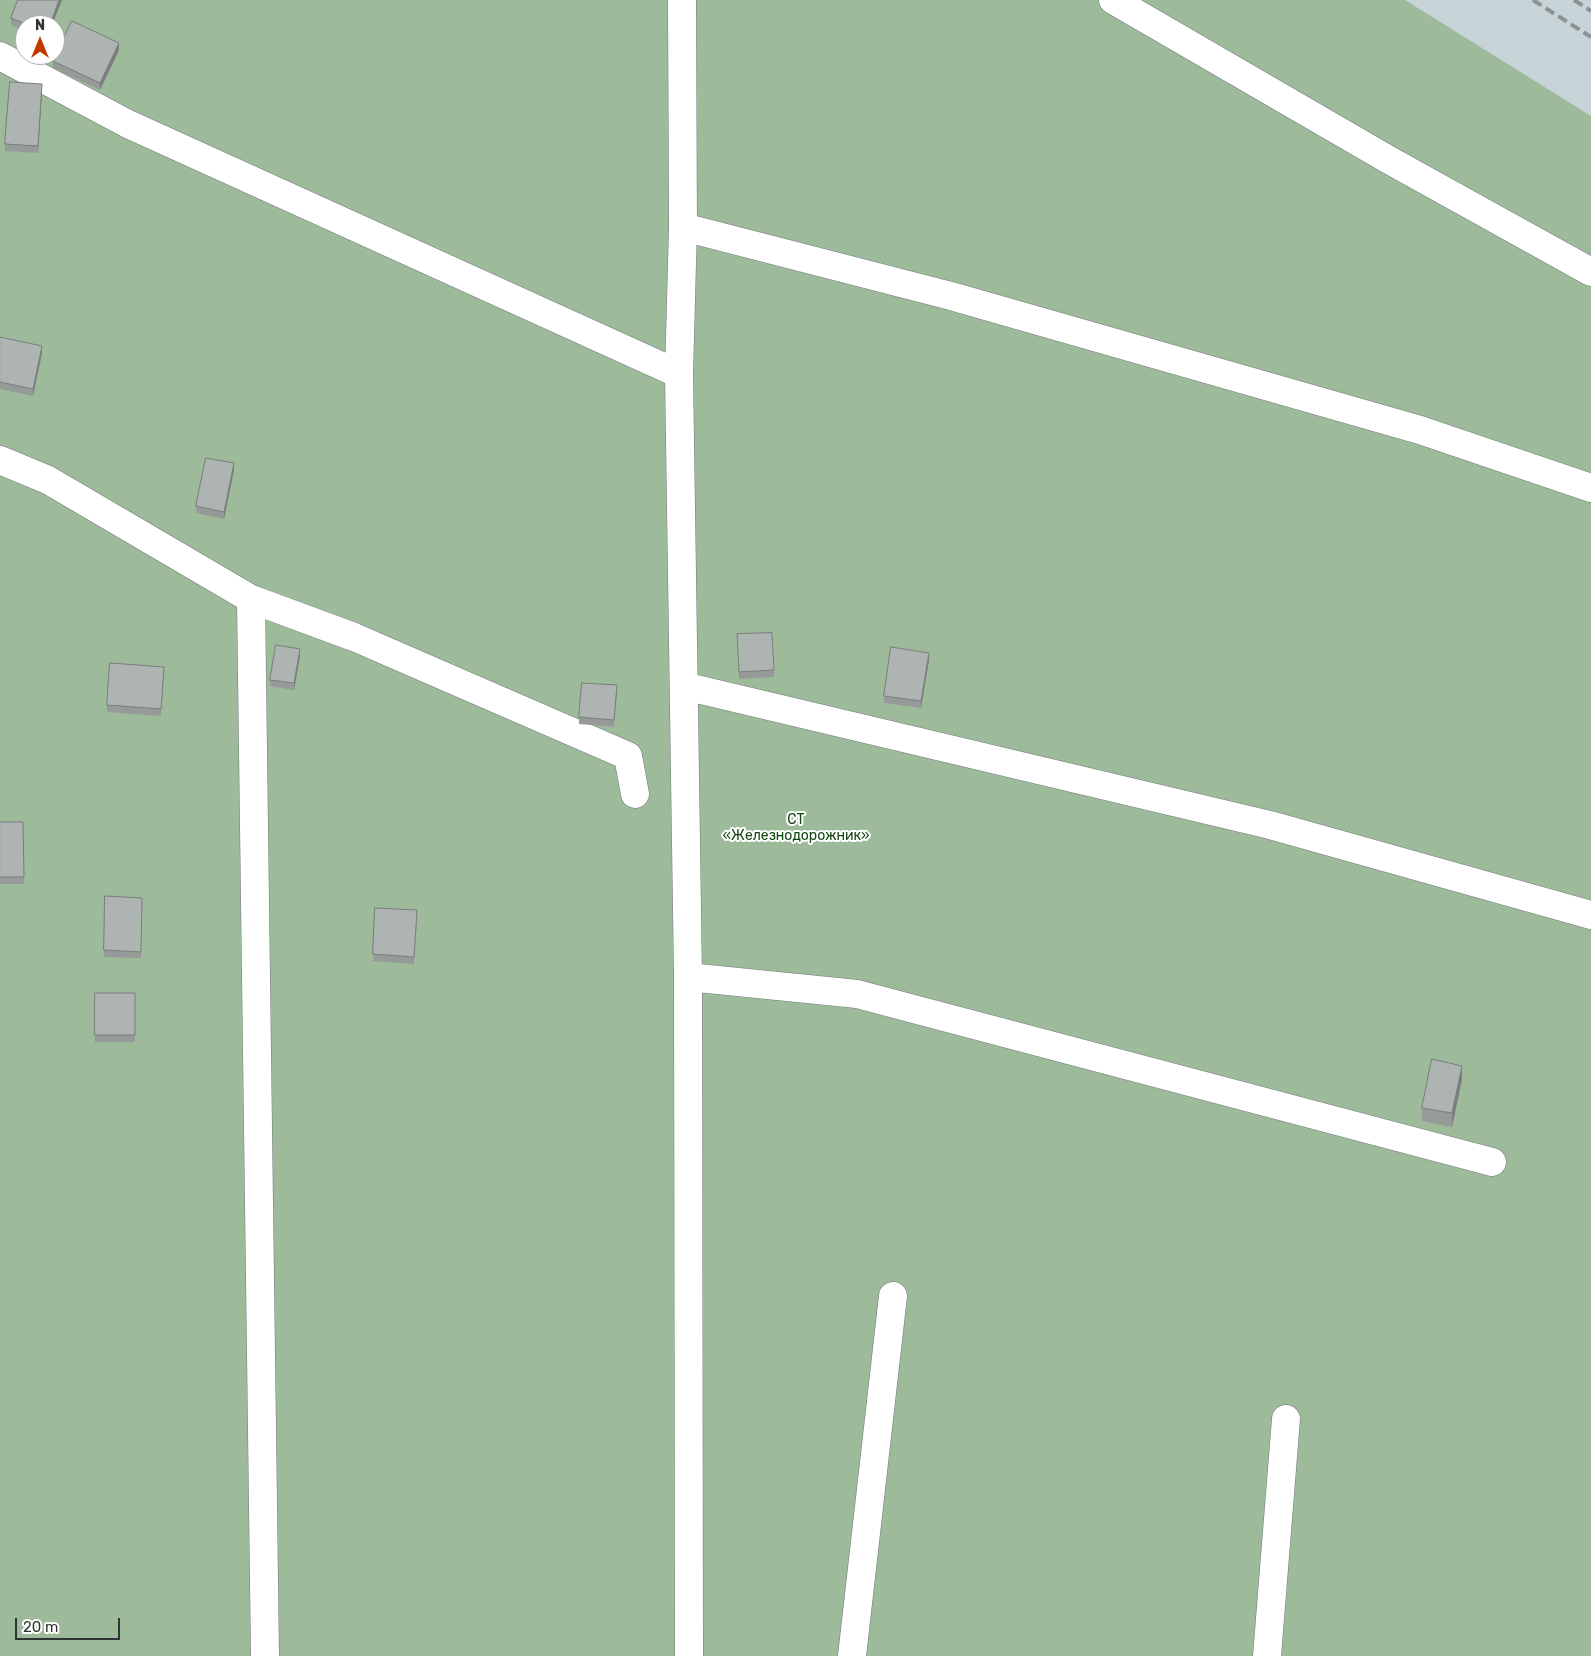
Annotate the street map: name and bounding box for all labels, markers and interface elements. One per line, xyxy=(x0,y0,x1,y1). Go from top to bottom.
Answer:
north arrow xyxy=(15,15,65,65)
text: N xyxy=(35,17,45,34)
park label: СТ «Железнодорожник» xyxy=(723,812,869,844)
scale bar xyxy=(18,1608,122,1640)
text: 20 m xyxy=(23,1618,58,1636)

